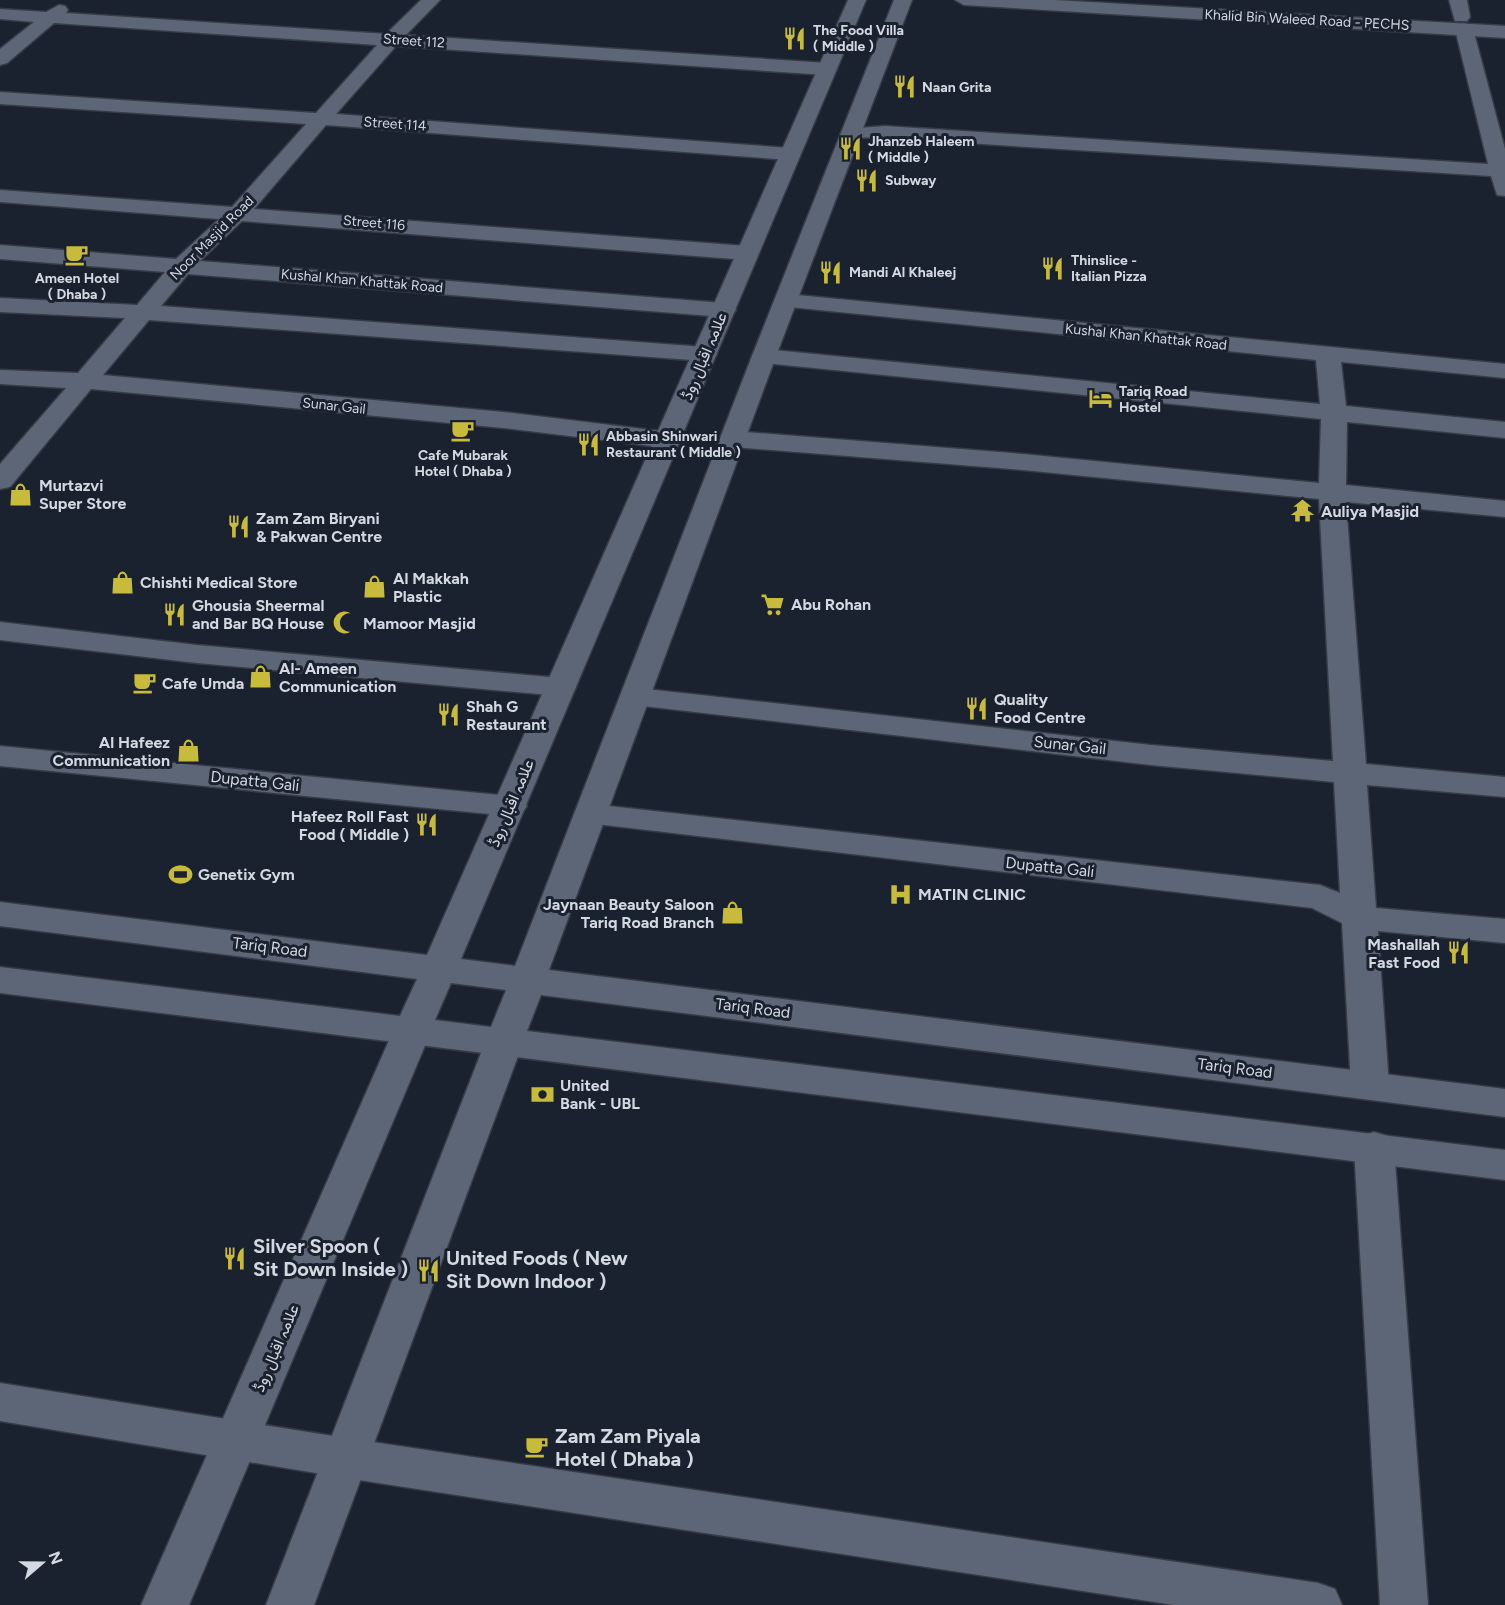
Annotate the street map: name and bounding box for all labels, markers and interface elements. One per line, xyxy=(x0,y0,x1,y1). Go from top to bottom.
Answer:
street label: Khalid Bin Waleed Road - PECHS xyxy=(1204,6,1410,34)
place label: The Food Villa ( Middle ) xyxy=(813,22,904,55)
restaurant icon: The Food Villa ( Middle ) xyxy=(782,25,808,51)
street label: Street 112 xyxy=(382,30,446,52)
restaurant icon: Naan Grita xyxy=(891,74,917,100)
place label: Naan Grita xyxy=(922,79,991,96)
street label: Street 114 xyxy=(363,113,427,135)
place label: Jhanzeb Haleem ( Middle ) xyxy=(868,133,974,166)
restaurant icon: Jhanzeb Haleem ( Middle ) xyxy=(837,136,863,162)
restaurant icon: Subway xyxy=(854,167,880,193)
place label: Subway xyxy=(885,172,937,189)
street label: Noor Masjid Road xyxy=(167,193,257,283)
street label: Street 116 xyxy=(342,212,406,234)
cafe icon: Ameen Hotel ( Dhaba ) xyxy=(64,241,90,267)
place label: Thinslice - Italian Pizza xyxy=(1071,252,1147,285)
restaurant icon: Thinslice - Italian Pizza xyxy=(1040,255,1066,281)
restaurant icon: Mandi Al Khaleej xyxy=(818,259,844,285)
place label: Mandi Al Khaleej xyxy=(849,264,956,281)
street label: Kushal Khan Khattak Road xyxy=(280,265,444,297)
place label: Ameen Hotel ( Dhaba ) xyxy=(35,270,119,303)
street label: علامہ اقبال روڈ xyxy=(677,310,732,403)
street label: Kushal Khan Khattak Road xyxy=(1064,320,1228,354)
place label: Tariq Road Hostel xyxy=(1119,383,1187,416)
hotel icon: Tariq Road Hostel xyxy=(1088,386,1114,412)
street label: Sunar Gail xyxy=(301,394,367,418)
cafe icon: Cafe Mubarak Hotel ( Dhaba ) xyxy=(450,418,476,444)
place label: Abbasin Shinwari Restaurant ( Middle ) xyxy=(606,428,741,461)
restaurant icon: Abbasin Shinwari Restaurant ( Middle ) xyxy=(575,431,601,457)
place label: Cafe Mubarak Hotel ( Dhaba ) xyxy=(414,447,512,480)
place label: Murtazvi Super Store xyxy=(39,476,127,513)
shop icon: Murtazvi Super Store xyxy=(8,481,34,507)
temple icon: Auliya Masjid xyxy=(1290,498,1316,524)
place label: Auliya Masjid xyxy=(1321,502,1419,521)
place label: Zam Zam Biryani & Pakwan Centre xyxy=(256,509,382,546)
restaurant icon: Zam Zam Biryani & Pakwan Centre xyxy=(225,514,251,540)
shop icon: Chishti Medical Store xyxy=(109,569,135,595)
place label: Al Makkah Plastic xyxy=(393,569,469,606)
place label: Chishti Medical Store xyxy=(140,573,298,592)
shop icon: Al Makkah Plastic xyxy=(362,574,388,600)
supermarket icon: Abu Rohan xyxy=(760,591,786,617)
place label: Abu Rohan xyxy=(791,595,871,614)
place label: Ghousia Sheermal and Bar BQ House xyxy=(192,596,324,633)
restaurant icon: Ghousia Sheermal and Bar BQ House xyxy=(161,601,187,627)
mosque icon: Mamoor Masjid xyxy=(332,610,358,636)
place label: Mamoor Masjid xyxy=(363,614,476,633)
place label: Al- Ameen Communication xyxy=(279,659,396,696)
shop icon: Al- Ameen Communication xyxy=(248,664,274,690)
cafe icon: Cafe Umda xyxy=(131,670,157,696)
place label: Cafe Umda xyxy=(162,674,244,693)
place label: Quality Food Centre xyxy=(994,690,1086,727)
restaurant icon: Quality Food Centre xyxy=(963,695,989,721)
place label: Shah G Restaurant xyxy=(466,697,547,734)
restaurant icon: Shah G Restaurant xyxy=(435,702,461,728)
street label: Sunar Gail xyxy=(1033,732,1107,758)
place label: Al Hafeez Communication xyxy=(53,733,170,770)
shop icon: Al Hafeez Communication xyxy=(175,738,201,764)
street label: علامہ اقبال روڈ xyxy=(484,757,539,850)
street label: Dupatta Gali xyxy=(210,767,300,795)
place label: Hafeez Roll Fast Food ( Middle ) xyxy=(291,807,409,844)
restaurant icon: Hafeez Roll Fast Food ( Middle ) xyxy=(414,812,440,838)
street label: Dupatta Gali xyxy=(1005,853,1095,881)
sports icon: Genetix Gym xyxy=(167,861,193,887)
place label: Genetix Gym xyxy=(198,865,295,884)
hospital icon: MATIN CLINIC xyxy=(887,881,913,907)
place label: MATIN CLINIC xyxy=(918,885,1026,904)
place label: Jaynaan Beauty Saloon Tariq Road Branch xyxy=(543,895,714,932)
shop icon: Jaynaan Beauty Saloon Tariq Road Branch xyxy=(719,900,745,926)
street label: Tariq Road xyxy=(232,933,308,961)
place label: Mashallah Fast Food xyxy=(1367,935,1440,972)
restaurant icon: Mashallah Fast Food xyxy=(1445,940,1471,966)
street label: Tariq Road xyxy=(715,994,791,1022)
street label: Tariq Road xyxy=(1197,1054,1273,1082)
place label: United Bank - UBL xyxy=(560,1076,640,1113)
bank icon: United Bank - UBL xyxy=(529,1081,555,1107)
place label: Silver Spoon ( Sit Down Inside ) xyxy=(253,1234,408,1281)
restaurant icon: Silver Spoon ( Sit Down Inside ) xyxy=(222,1245,248,1271)
place label: United Foods ( New Sit Down Indoor ) xyxy=(446,1246,628,1293)
restaurant icon: United Foods ( New Sit Down Indoor ) xyxy=(415,1257,441,1283)
street label: علامہ اقبال روڈ xyxy=(249,1302,304,1395)
place label: Zam Zam Piyala Hotel ( Dhaba ) xyxy=(555,1424,701,1471)
cafe icon: Zam Zam Piyala Hotel ( Dhaba ) xyxy=(524,1434,550,1460)
north arrow xyxy=(12,1533,72,1593)
text: N xyxy=(45,1549,67,1567)

